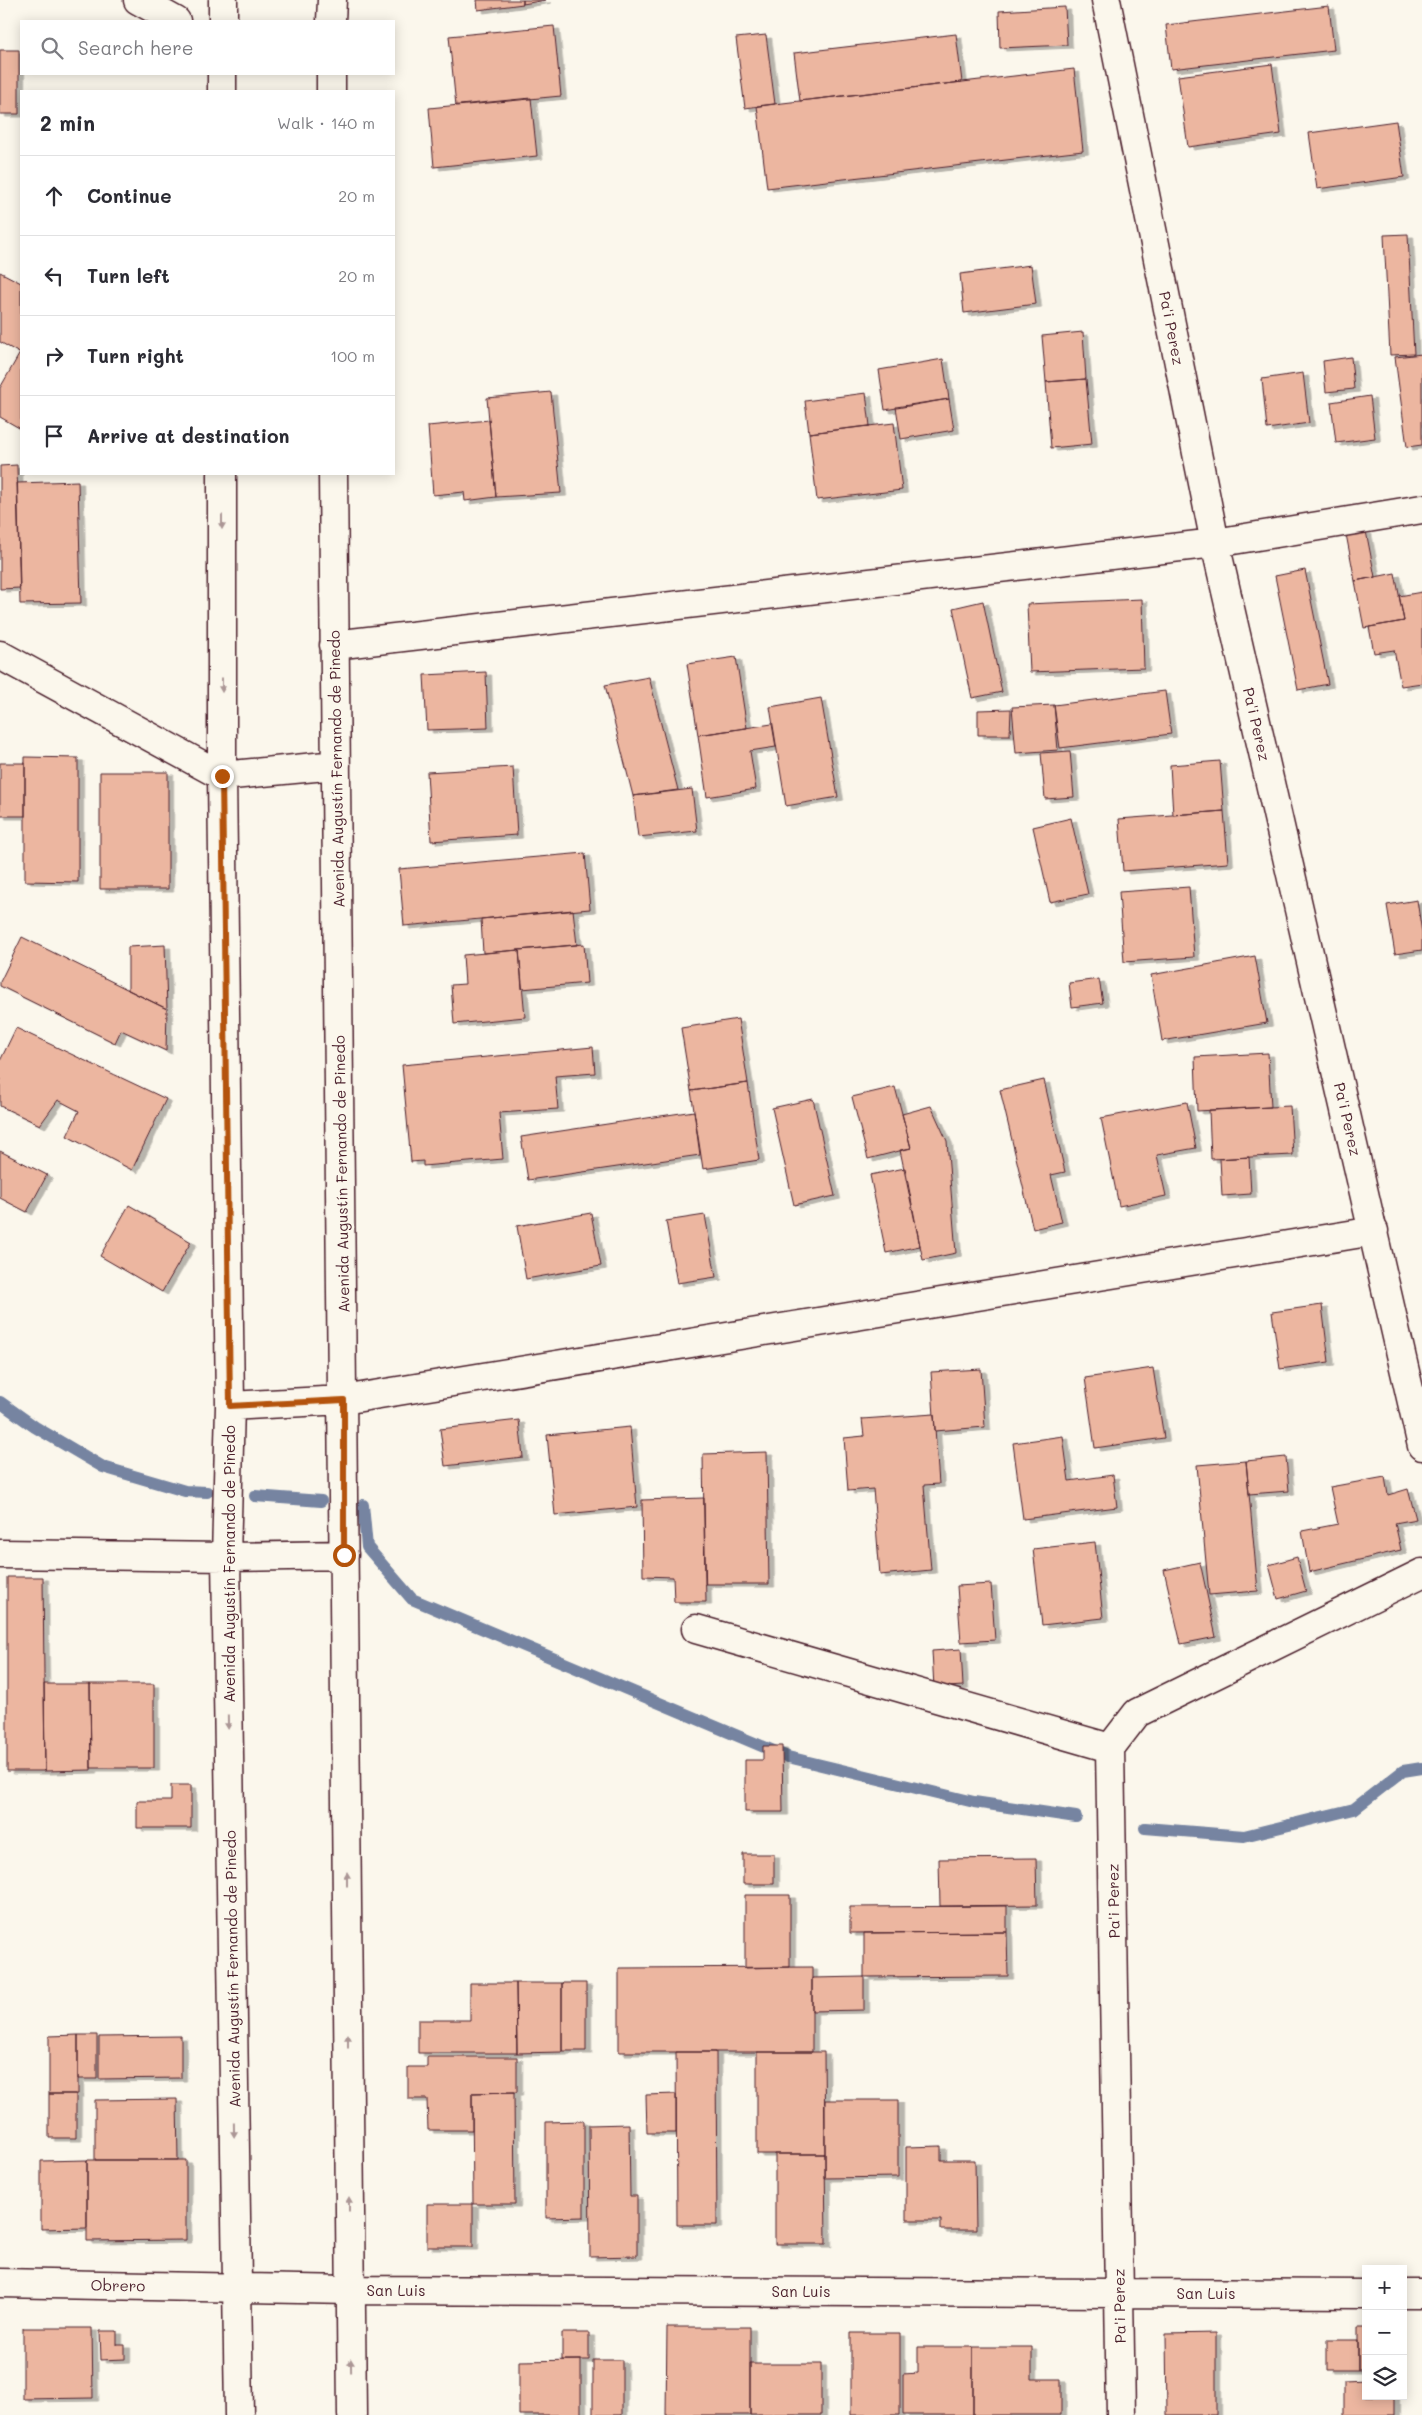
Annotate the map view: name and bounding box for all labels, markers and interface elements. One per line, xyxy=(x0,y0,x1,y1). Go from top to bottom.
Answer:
search box xyxy=(20,20,395,75)
icon: search xyxy=(38,34,66,62)
text: Search here xyxy=(78,35,194,60)
text: 2 min xyxy=(40,109,95,136)
text: Walk · 140 m xyxy=(277,112,375,133)
icon: ahead xyxy=(40,182,68,210)
text: Continue xyxy=(87,183,172,208)
text: 20 m xyxy=(338,185,375,206)
icon: left xyxy=(40,262,68,290)
text: Turn left xyxy=(87,263,170,288)
text: 20 m xyxy=(338,265,375,286)
street label: Pa'i Perez xyxy=(1155,289,1189,367)
icon: right xyxy=(40,342,68,370)
text: Turn right xyxy=(87,343,184,368)
text: 100 m xyxy=(330,345,375,366)
icon: arrive xyxy=(40,422,68,450)
text: Arrive at destination xyxy=(87,423,290,448)
one-way arrow xyxy=(218,515,226,531)
street label: Avenida Augustín Fernando de Pinedo xyxy=(324,630,348,908)
one-way arrow xyxy=(218,677,226,693)
street label: Pa'i Perez xyxy=(1239,685,1275,763)
route end xyxy=(211,765,234,788)
street label: Avenida Augustín Fernando de Pinedo xyxy=(329,1035,353,1313)
street label: Pa'i Perez xyxy=(1330,1080,1366,1158)
street label: Avenida Augustín Fernando de Pinedo xyxy=(219,1425,239,1703)
route start xyxy=(333,1544,356,1567)
one-way arrow xyxy=(224,1715,232,1731)
street label: Avenida Augustín Fernando de Pinedo xyxy=(220,1830,244,2108)
street label: Pa'i Perez xyxy=(1102,1863,1124,1939)
one-way arrow xyxy=(343,1871,351,1887)
one-way arrow xyxy=(344,2033,352,2049)
one-way arrow xyxy=(230,2122,238,2138)
one-way arrow xyxy=(345,2196,353,2212)
map controls xyxy=(1362,2265,1407,2400)
button: + xyxy=(1362,2265,1407,2310)
street label: Pa'i Perez xyxy=(1108,2268,1130,2344)
street label: Obrero xyxy=(90,2275,146,2295)
street label: San Luis xyxy=(367,2280,425,2300)
street label: San Luis xyxy=(772,2281,830,2301)
street label: San Luis xyxy=(1177,2283,1235,2303)
button: − xyxy=(1362,2310,1407,2355)
button: layers xyxy=(1362,2355,1407,2400)
one-way arrow xyxy=(347,2358,355,2374)

